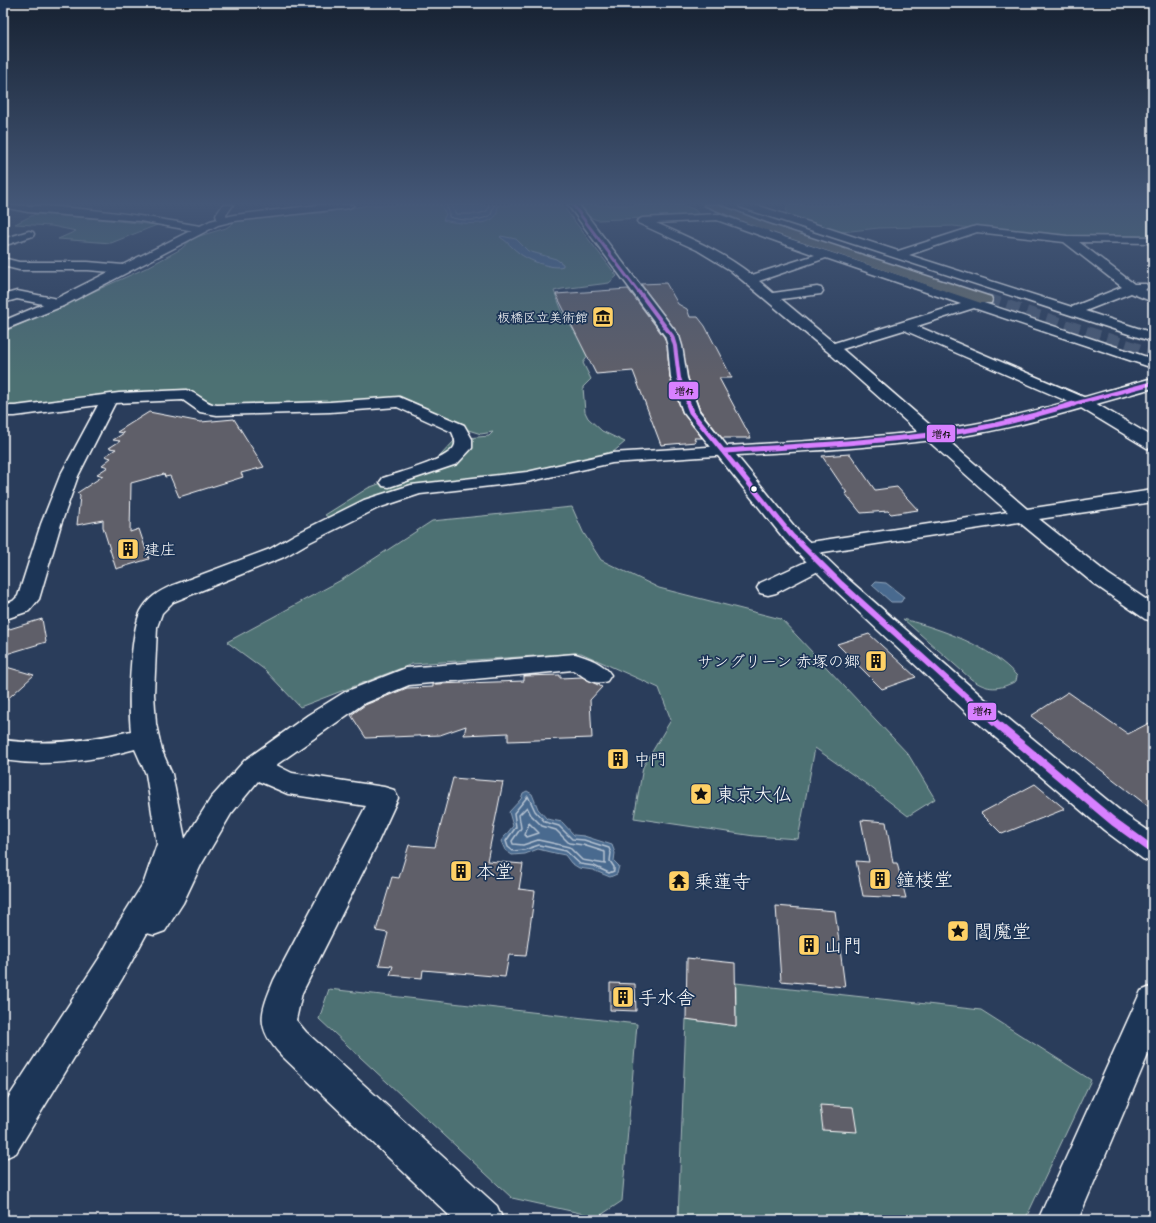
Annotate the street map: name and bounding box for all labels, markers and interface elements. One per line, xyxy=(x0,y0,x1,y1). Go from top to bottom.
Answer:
museum icon: 板橋区立美術館 xyxy=(590,304,616,330)
place label: 板橋区立美術館 xyxy=(497,309,588,328)
line badge: 増17 xyxy=(668,381,699,400)
text: 増17 xyxy=(674,384,694,400)
line badge: 増17 xyxy=(926,424,956,443)
text: 増17 xyxy=(931,427,951,443)
unlabelled marker xyxy=(749,484,759,494)
building icon: 建庄 xyxy=(115,536,141,562)
place label: 建庄 xyxy=(144,539,176,563)
building icon: サングリーン 赤塚の郷 xyxy=(863,648,889,674)
place label: サングリーン 赤塚の郷 xyxy=(697,651,860,675)
line badge: 増17 xyxy=(967,702,997,721)
text: 増17 xyxy=(972,704,992,720)
building icon: 中門 xyxy=(605,746,631,772)
place label: 中門 xyxy=(634,749,666,773)
place icon: 東京大仏 xyxy=(688,781,714,807)
place label: 東京大仏 xyxy=(716,783,792,810)
building icon: 本堂 xyxy=(448,858,474,884)
place label: 本堂 xyxy=(476,860,514,887)
building icon: 鐘楼堂 xyxy=(867,866,893,892)
temple icon: 乗蓮寺 xyxy=(666,868,692,894)
place label: 鐘楼堂 xyxy=(896,868,953,895)
place label: 乗蓮寺 xyxy=(694,870,751,897)
place icon: 閻魔堂 xyxy=(945,918,971,944)
place label: 閻魔堂 xyxy=(974,920,1031,947)
building icon: 山門 xyxy=(796,932,822,958)
place label: 山門 xyxy=(824,934,862,961)
building icon: 手水舎 xyxy=(610,984,636,1010)
place label: 手水舎 xyxy=(638,986,695,1013)

